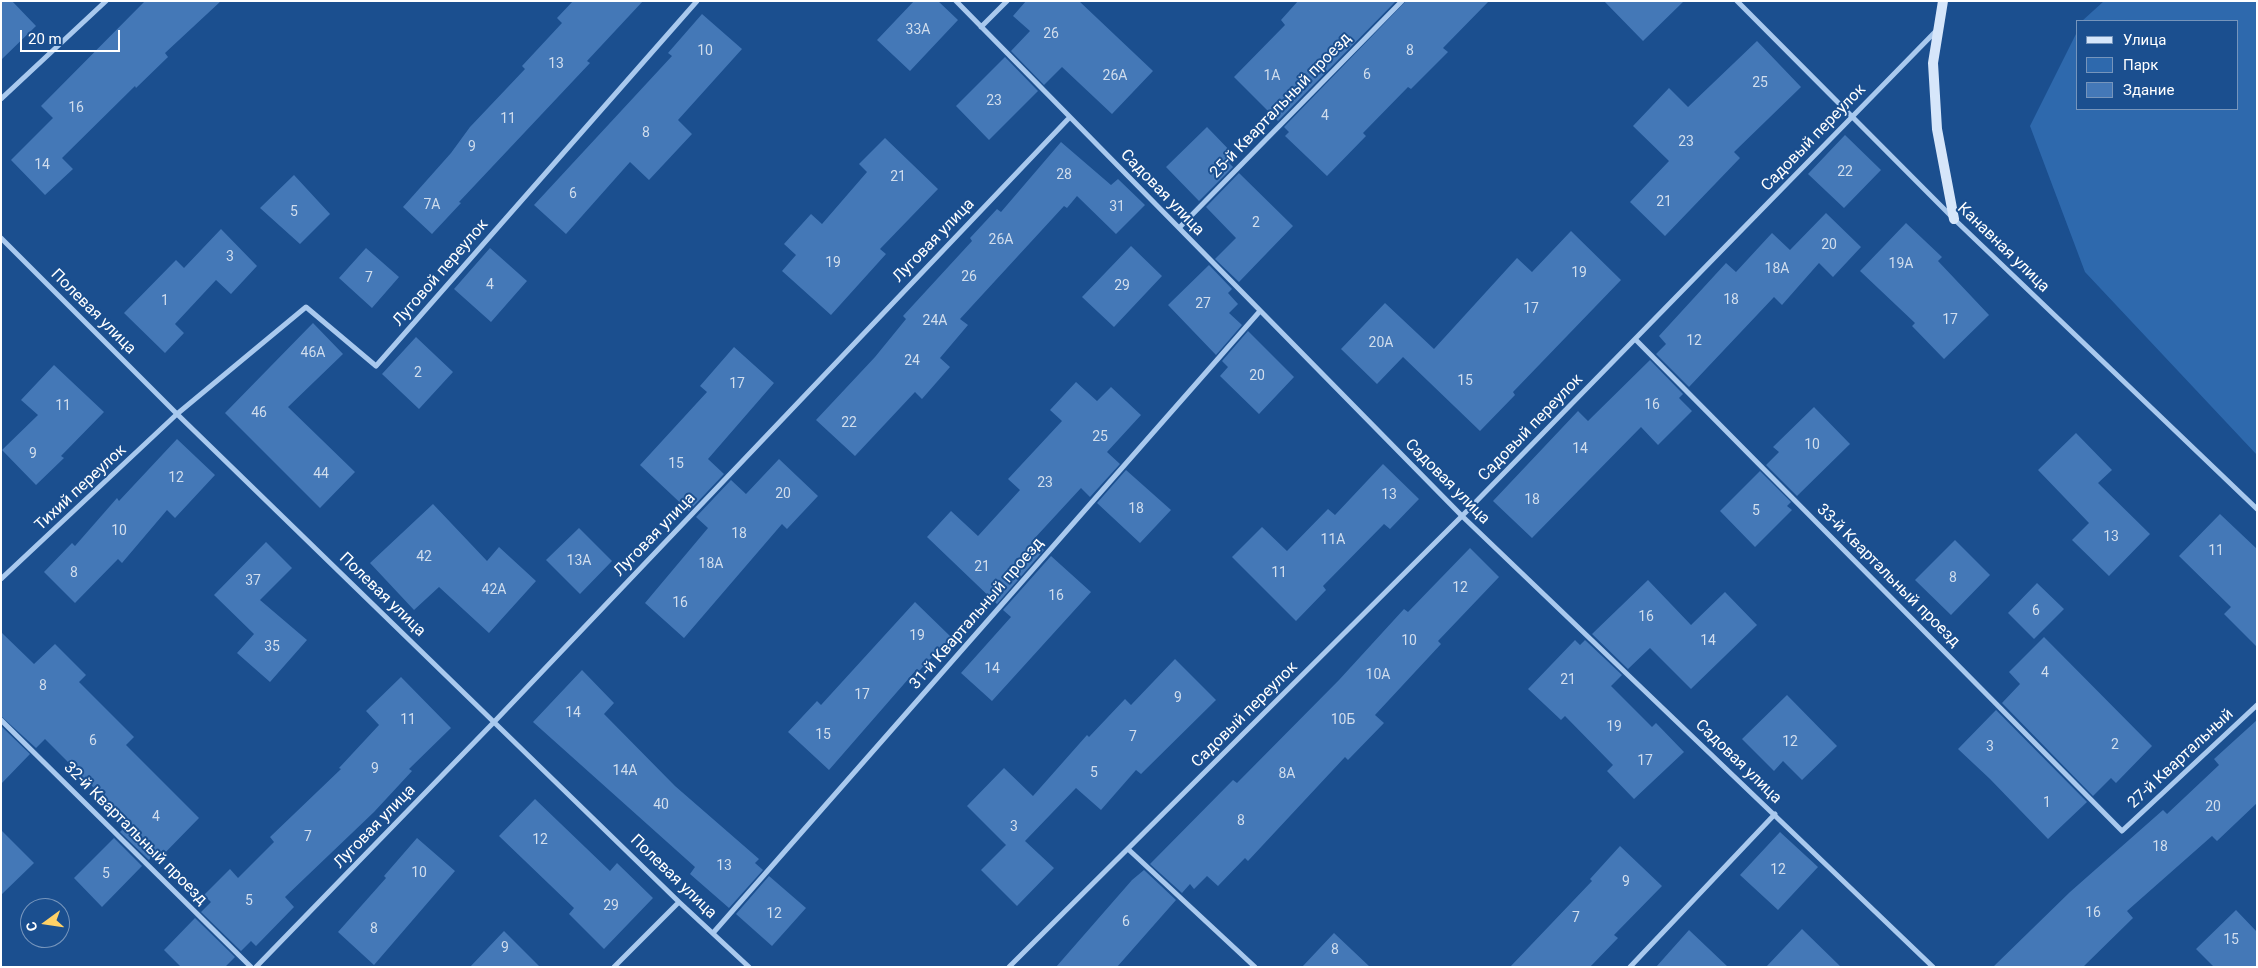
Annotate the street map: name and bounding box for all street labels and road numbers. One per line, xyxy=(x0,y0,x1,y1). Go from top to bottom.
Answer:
street label: 25-й Квартальный проезд xyxy=(1206,29,1356,183)
street label: Садовый переулок xyxy=(1758,80,1870,196)
street label: Садовая улица xyxy=(1116,146,1208,240)
street label: Луговая улица xyxy=(889,195,979,287)
street label: Канавная улица xyxy=(1953,199,2053,297)
street label: Луговой переулок xyxy=(389,216,493,330)
street label: Полевая улица xyxy=(46,265,140,359)
street label: Садовый переулок xyxy=(1475,370,1587,486)
street label: Садовая улица xyxy=(1400,435,1494,529)
street label: Тихий переулок xyxy=(31,441,131,535)
street label: Луговая улица xyxy=(610,489,700,581)
street label: 33-й Квартальный проезд xyxy=(1812,500,1964,652)
street label: 31-й Квартальный проезд xyxy=(906,534,1048,694)
street label: Полевая улица xyxy=(335,549,429,641)
street label: Садовый переулок xyxy=(1188,658,1302,772)
street label: 27-й Квартальный xyxy=(2124,705,2238,813)
street label: Садовая улица xyxy=(1691,716,1785,808)
street label: 32-й Квартальный проезд xyxy=(59,758,211,910)
street label: Луговая улица xyxy=(330,781,420,873)
street label: Полевая улица xyxy=(626,831,720,923)

